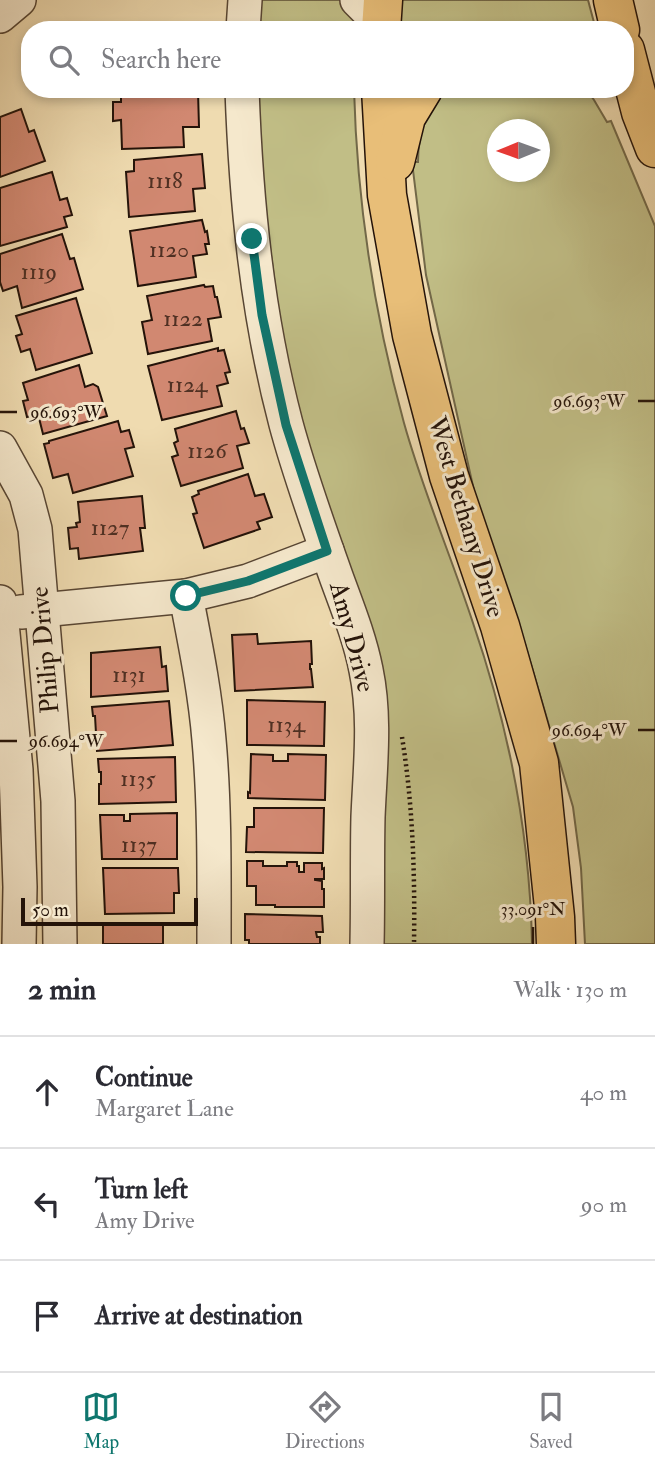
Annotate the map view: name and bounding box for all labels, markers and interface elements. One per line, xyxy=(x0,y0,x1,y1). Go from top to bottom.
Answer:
search box xyxy=(21,21,634,98)
icon: search xyxy=(45,41,83,79)
text: Search here xyxy=(101,44,221,76)
north arrow xyxy=(487,119,550,182)
house number: 1118 xyxy=(147,166,183,195)
route end xyxy=(236,223,267,254)
house number: 1120 xyxy=(149,235,189,264)
house number: 1119 xyxy=(21,257,57,286)
house number: 1122 xyxy=(163,304,203,333)
house number: 1124 xyxy=(167,370,209,399)
text: 96.693°W xyxy=(551,390,626,413)
text: 96.693°W xyxy=(28,401,103,424)
street label: West Bethany Drive xyxy=(420,412,512,621)
house number: 1126 xyxy=(187,436,228,465)
house number: 1127 xyxy=(91,513,130,542)
street label: Amy Drive xyxy=(322,577,382,696)
route start xyxy=(170,580,201,611)
street label: Philip Drive xyxy=(23,585,67,715)
house number: 1131 xyxy=(112,660,146,689)
house number: 1134 xyxy=(267,710,306,739)
text: 96.694°W xyxy=(550,719,627,742)
text: 96.694°W xyxy=(27,730,104,753)
house number: 1135 xyxy=(120,764,156,793)
house number: 1137 xyxy=(121,830,157,859)
scale bar xyxy=(21,895,198,927)
text: 50 m xyxy=(32,898,69,922)
text: 33.091°N xyxy=(501,898,565,921)
text: 2 min xyxy=(28,971,96,1008)
text: Walk · 130 m xyxy=(514,975,627,1004)
text: Continue xyxy=(95,1062,193,1094)
icon: ahead xyxy=(28,1073,66,1111)
text: 40 m xyxy=(580,1078,627,1107)
text: Margaret Lane xyxy=(95,1094,234,1123)
text: Turn left xyxy=(95,1174,188,1206)
icon: left xyxy=(28,1185,66,1223)
text: 90 m xyxy=(581,1190,627,1219)
text: Amy Drive xyxy=(95,1206,195,1235)
icon: arrive xyxy=(28,1297,66,1335)
text: Arrive at destination xyxy=(95,1300,303,1332)
tab: Map xyxy=(82,1388,120,1454)
tab: Directions xyxy=(285,1388,365,1454)
tab: Saved xyxy=(529,1388,573,1454)

